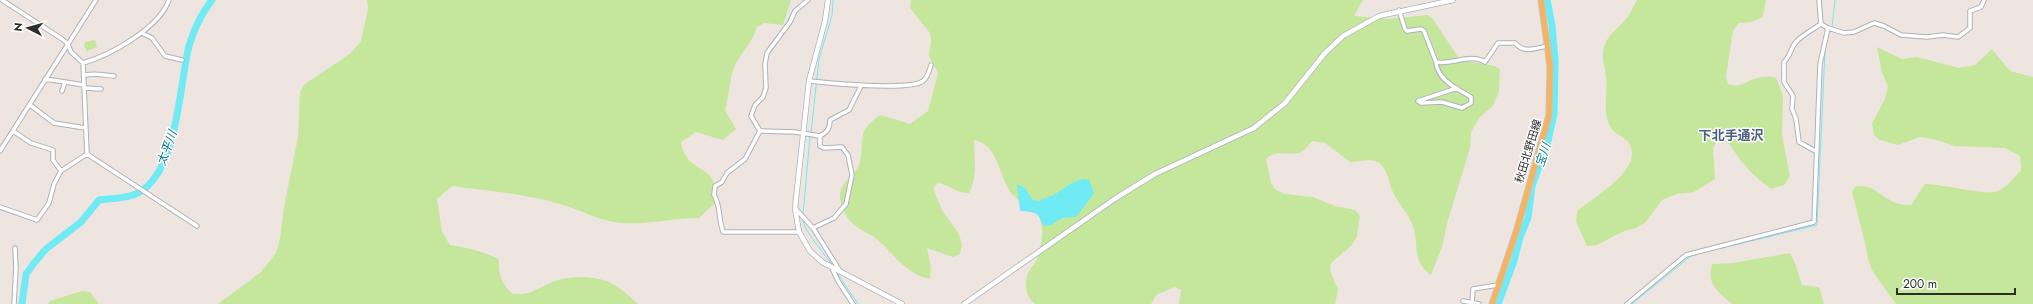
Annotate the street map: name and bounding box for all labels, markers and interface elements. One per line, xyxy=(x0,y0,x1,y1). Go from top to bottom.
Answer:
north arrow xyxy=(8,8,48,48)
text: N xyxy=(10,22,26,32)
street label: 秋田北野田線 xyxy=(1511,117,1545,185)
water label: 太平川 xyxy=(152,126,182,168)
district label: 下北手通沢 xyxy=(1698,126,1764,145)
water label: 宝川 xyxy=(1531,139,1556,169)
scale bar xyxy=(1897,270,2015,296)
text: 200 m xyxy=(1903,275,1937,293)

